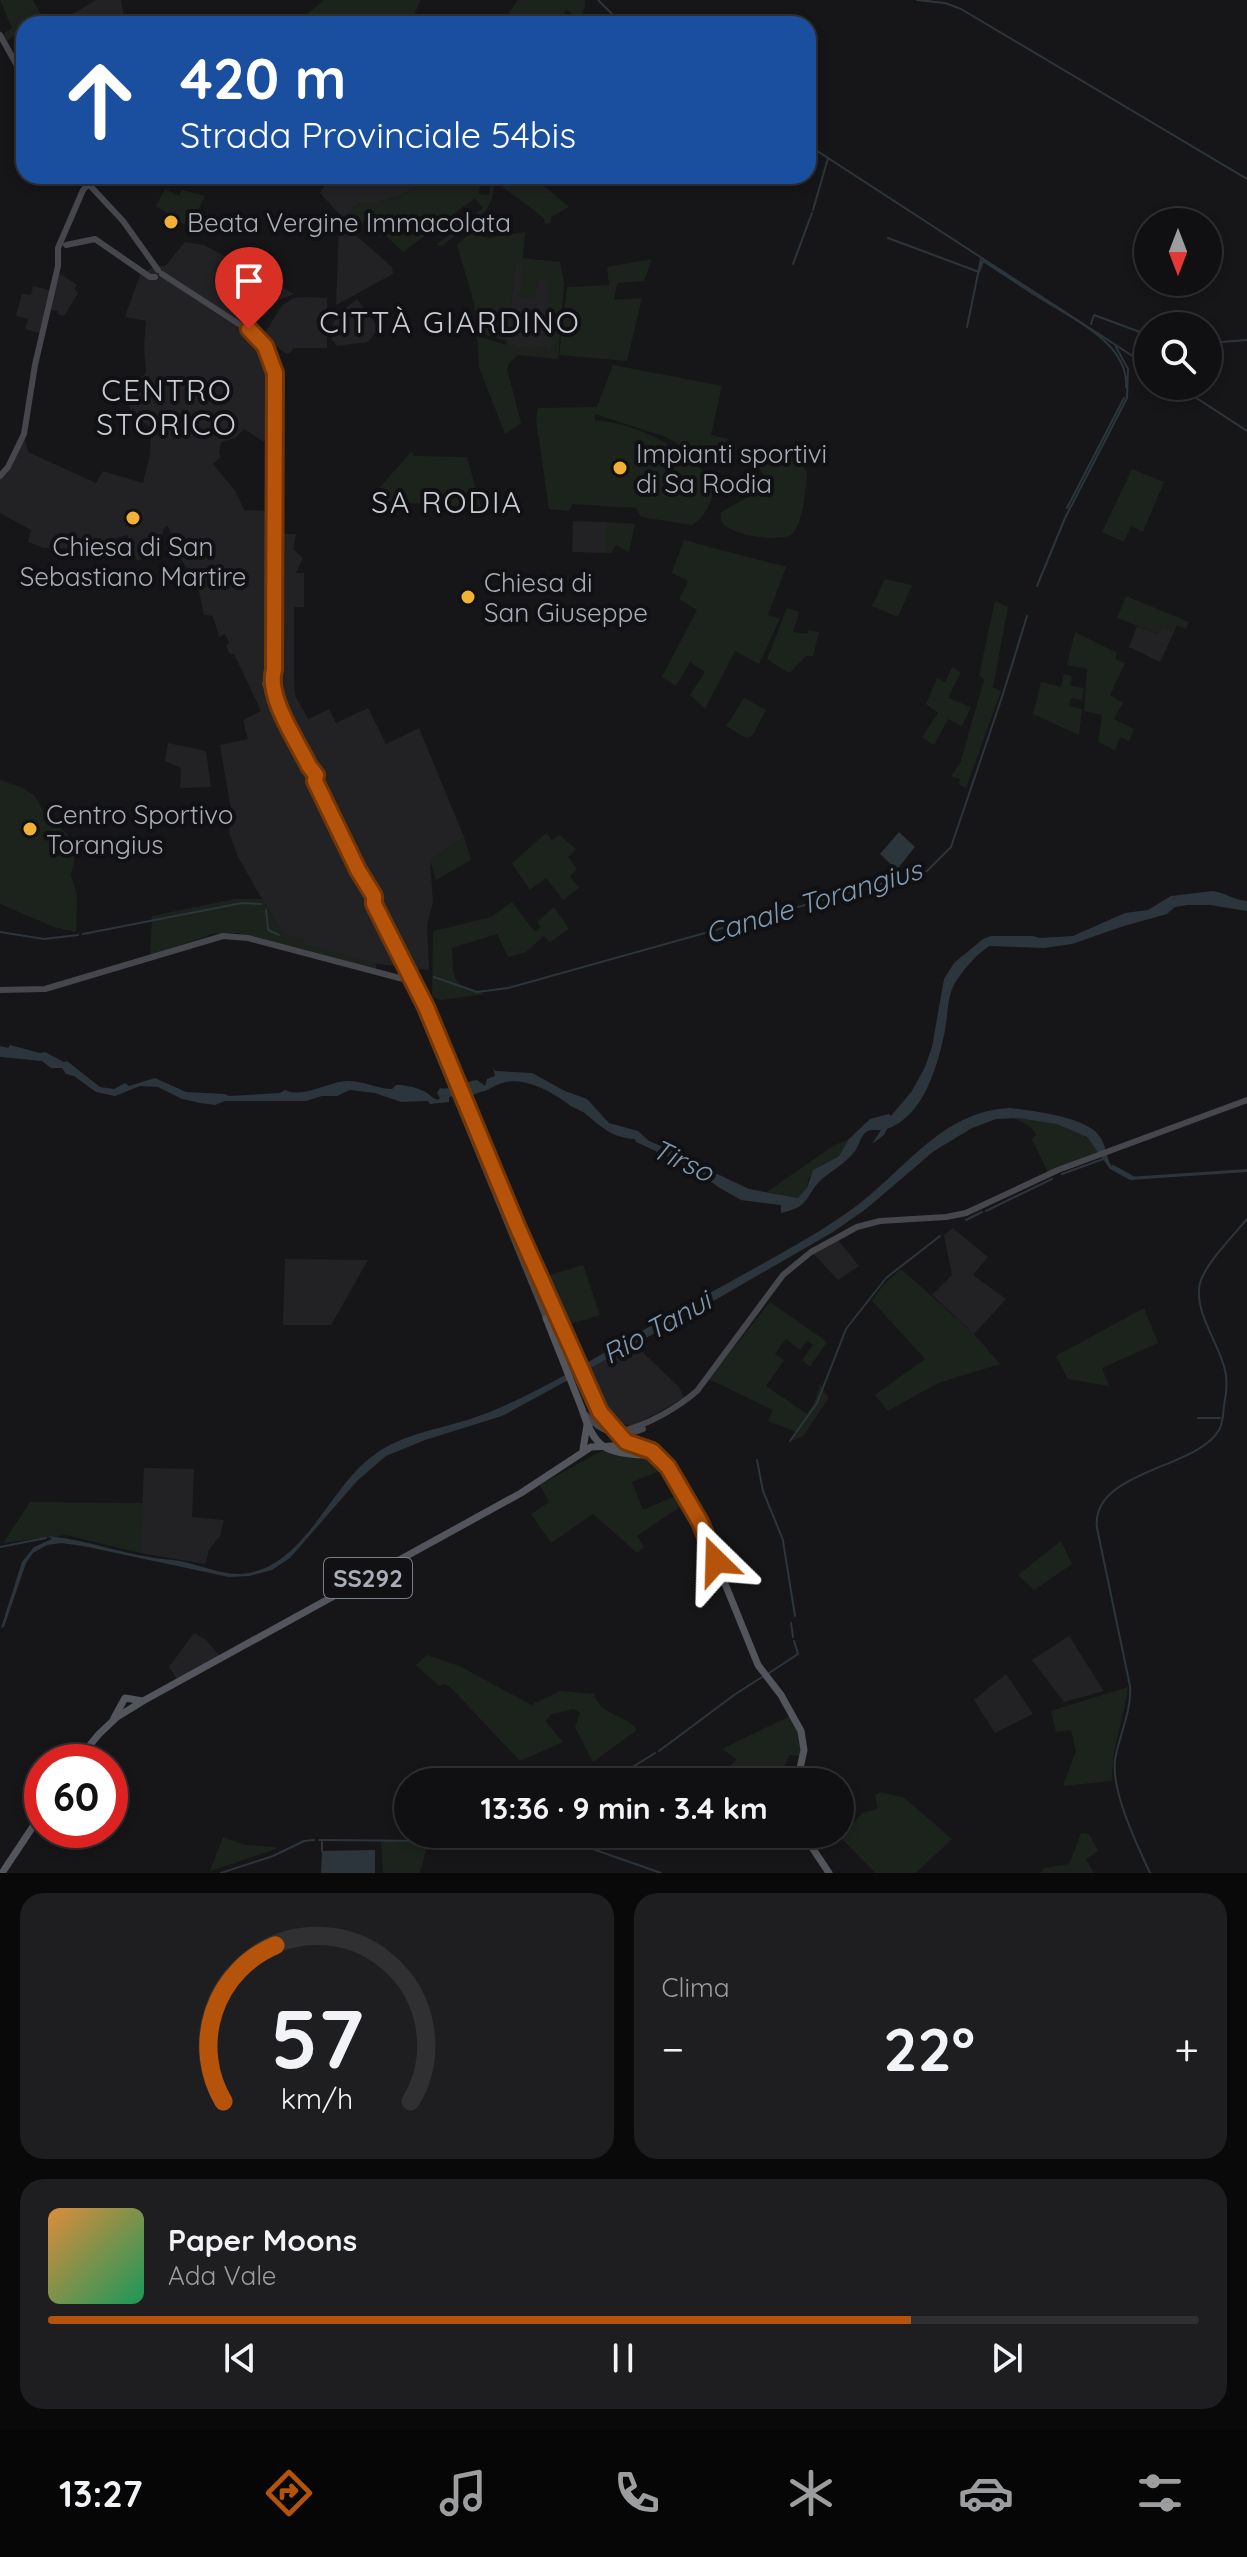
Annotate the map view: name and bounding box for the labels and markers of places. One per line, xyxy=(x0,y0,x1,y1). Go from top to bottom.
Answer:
place label: Beata Vergine Immacolata xyxy=(187,206,511,239)
marker: Beata Vergine Immacolata xyxy=(162,213,180,231)
pin xyxy=(215,247,283,329)
place label: Impianti sportivi di Sa Rodia xyxy=(636,437,827,500)
marker: Impianti sportivi di Sa Rodia xyxy=(611,459,629,477)
marker: Chiesa di San Sebastiano Martire xyxy=(124,509,142,527)
place label: Chiesa di San Sebastiano Martire xyxy=(20,530,246,593)
place label: Chiesa di San Giuseppe xyxy=(484,566,648,629)
marker: Chiesa di San Giuseppe xyxy=(459,588,477,606)
place label: Centro Sportivo Torangius xyxy=(46,798,234,861)
marker: Centro Sportivo Torangius xyxy=(21,820,39,838)

